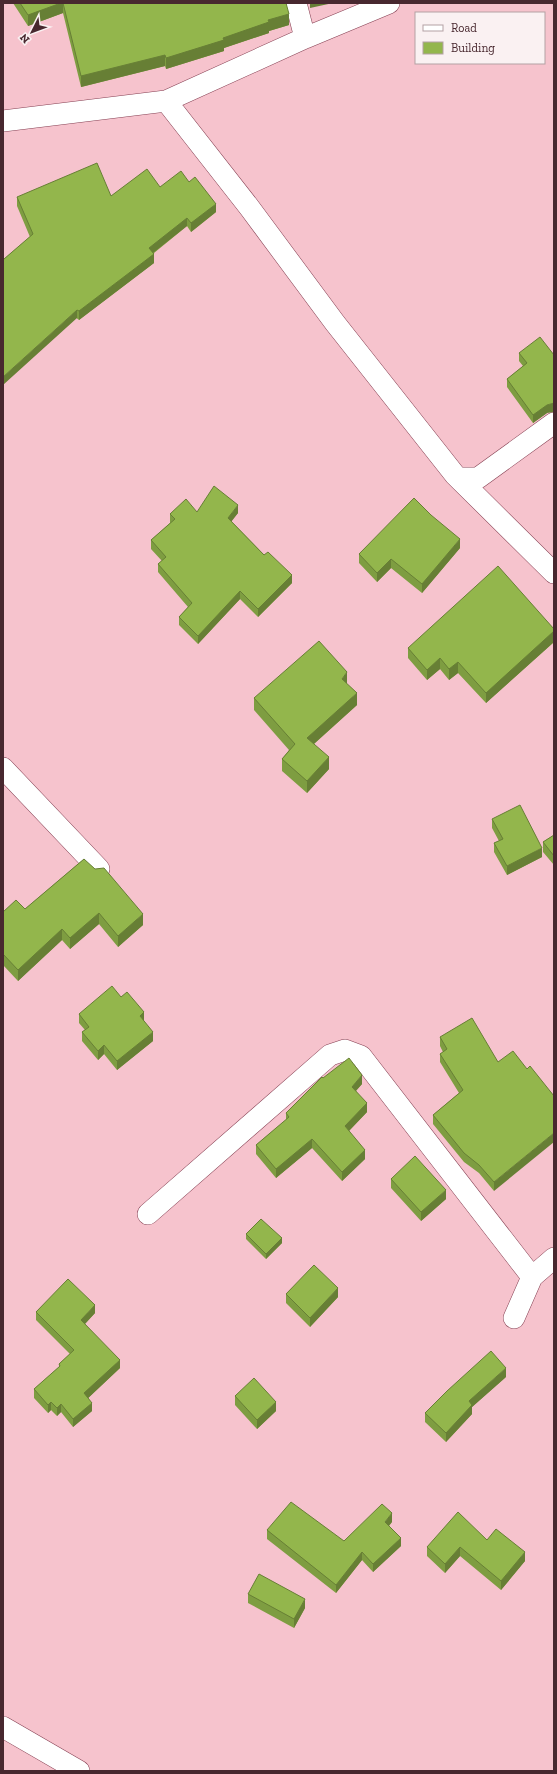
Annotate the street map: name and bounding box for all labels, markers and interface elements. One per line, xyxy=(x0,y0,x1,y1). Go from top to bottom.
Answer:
north arrow xyxy=(12,12,52,52)
legend xyxy=(415,12,545,64)
text: Road xyxy=(451,21,477,35)
text: N xyxy=(17,30,33,46)
text: Building xyxy=(451,41,495,55)

